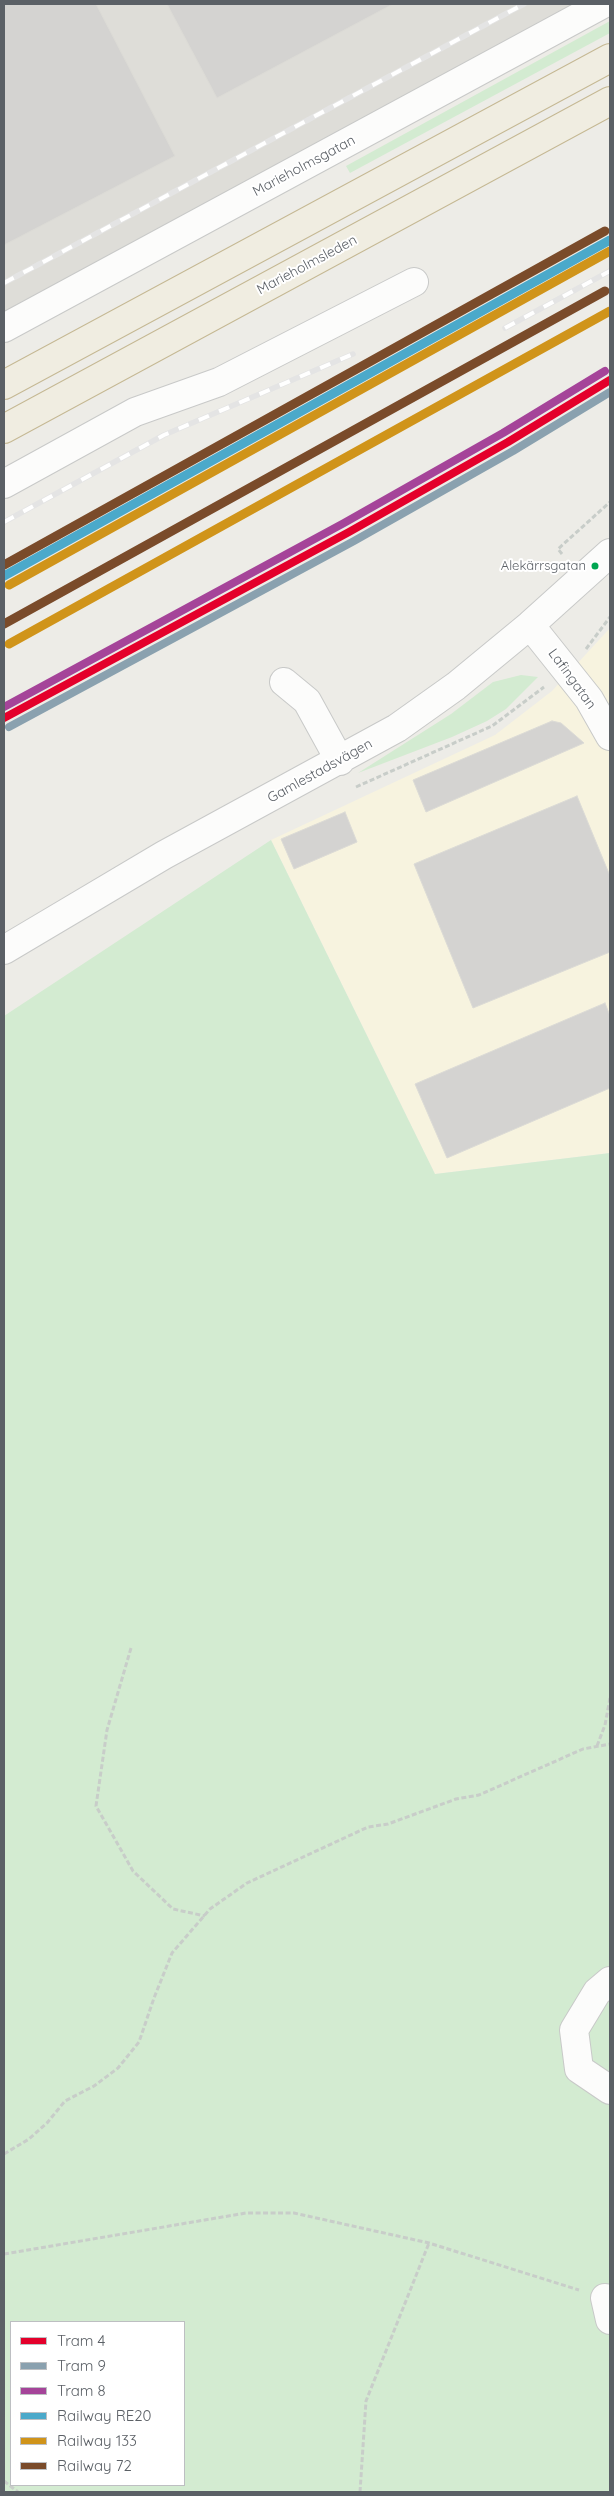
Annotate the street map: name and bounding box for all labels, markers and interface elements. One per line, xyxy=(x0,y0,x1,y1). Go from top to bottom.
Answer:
street label: Marieholmsgatan xyxy=(250,132,358,200)
street label: Marieholmsleden xyxy=(254,232,360,298)
place label: Alekärrsgatan xyxy=(501,558,586,574)
marker: Alekärrsgatan xyxy=(590,561,600,571)
street label: Lafingatan xyxy=(544,646,600,712)
street label: Gamlestadsvägen xyxy=(265,735,375,807)
legend xyxy=(10,2321,185,2486)
text: Tram 4 xyxy=(57,2331,106,2350)
text: Tram 9 xyxy=(57,2356,106,2375)
text: Tram 8 xyxy=(57,2381,106,2400)
text: Railway RE20 xyxy=(57,2406,152,2425)
text: Railway 133 xyxy=(57,2431,137,2450)
text: Railway 72 xyxy=(57,2456,132,2475)

